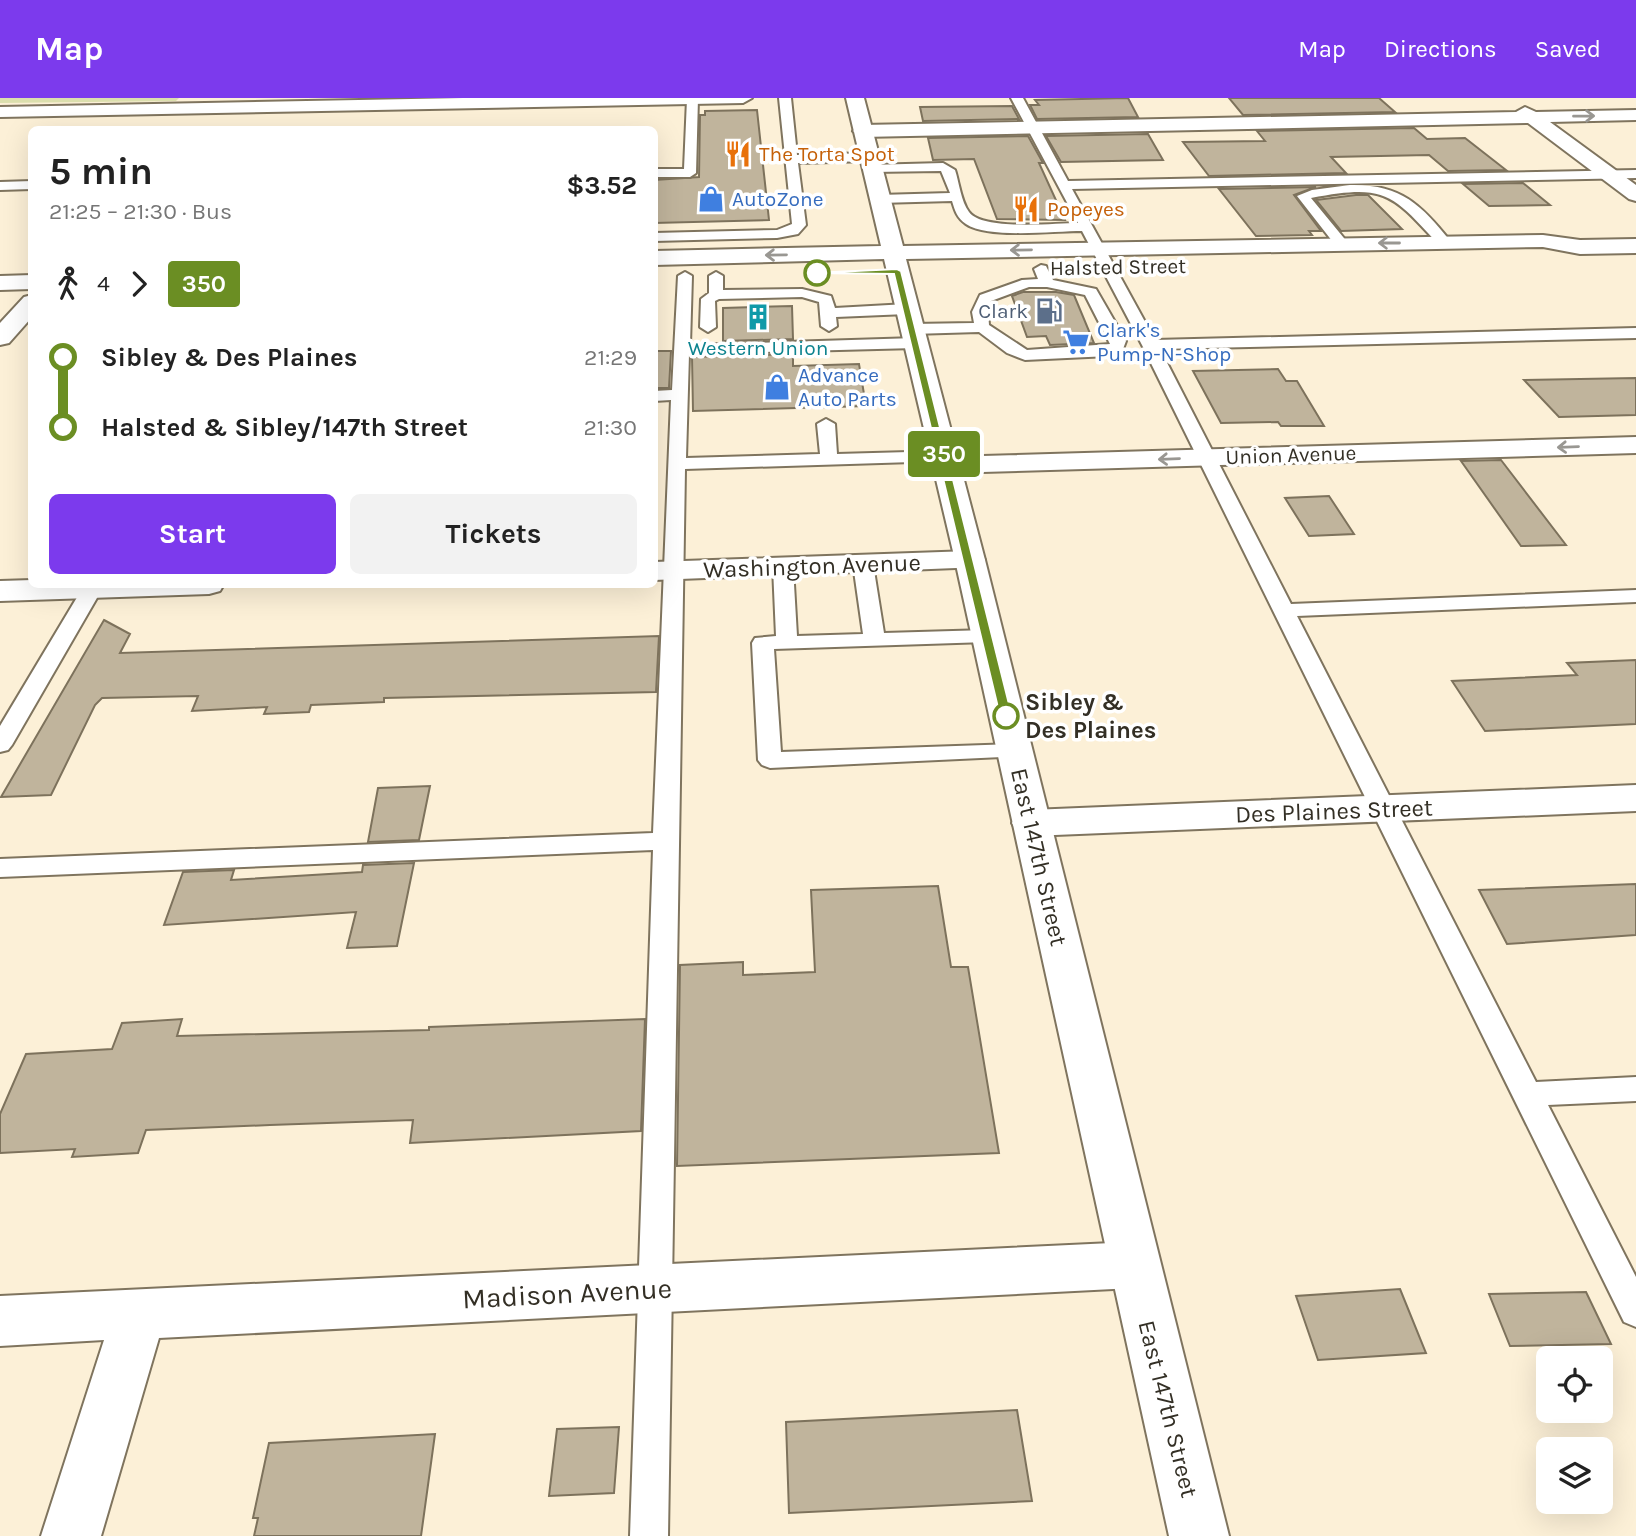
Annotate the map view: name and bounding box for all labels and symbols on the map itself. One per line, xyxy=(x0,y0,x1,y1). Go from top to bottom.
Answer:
one-way arrow xyxy=(1572,109,1595,123)
restaurant icon: The Torta Spot xyxy=(723,139,753,169)
place label: The Torta Spot xyxy=(759,142,895,166)
shop icon: AutoZone xyxy=(696,184,726,214)
place label: AutoZone xyxy=(732,187,824,211)
restaurant icon: Popeyes xyxy=(1011,194,1041,224)
place label: Popeyes xyxy=(1047,197,1125,221)
one-way arrow xyxy=(1378,236,1401,250)
one-way arrow xyxy=(1010,243,1033,256)
one-way arrow xyxy=(764,248,787,262)
street label: Halsted Street xyxy=(1050,254,1186,280)
unlabelled marker xyxy=(804,260,830,286)
fuel station icon: Clark xyxy=(1034,296,1064,326)
place label: Clark xyxy=(978,299,1028,323)
building icon: Western Union xyxy=(743,302,773,332)
place label: Clark's Pump-N-Shop xyxy=(1097,318,1231,366)
supermarket icon: Clark's Pump-N-Shop xyxy=(1061,327,1091,357)
place label: Western Union xyxy=(688,336,828,360)
place label: Advance Auto Parts xyxy=(798,363,897,411)
shop icon: Advance Auto Parts xyxy=(762,372,792,402)
line badge: 350 xyxy=(904,431,984,477)
street label: Union Avenue xyxy=(1225,441,1357,469)
one-way arrow xyxy=(1557,441,1580,454)
one-way arrow xyxy=(1158,452,1181,466)
street label: Washington Avenue xyxy=(703,548,921,584)
place label: Sibley & Des Plaines xyxy=(1025,688,1156,744)
marker: Sibley & Des Plaines xyxy=(993,703,1019,729)
street label: East 147th Street xyxy=(1005,765,1073,949)
street label: Des Plaines Street xyxy=(1235,794,1433,828)
street label: Madison Avenue xyxy=(461,1272,673,1315)
street label: East 147th Street xyxy=(1132,1317,1204,1501)

